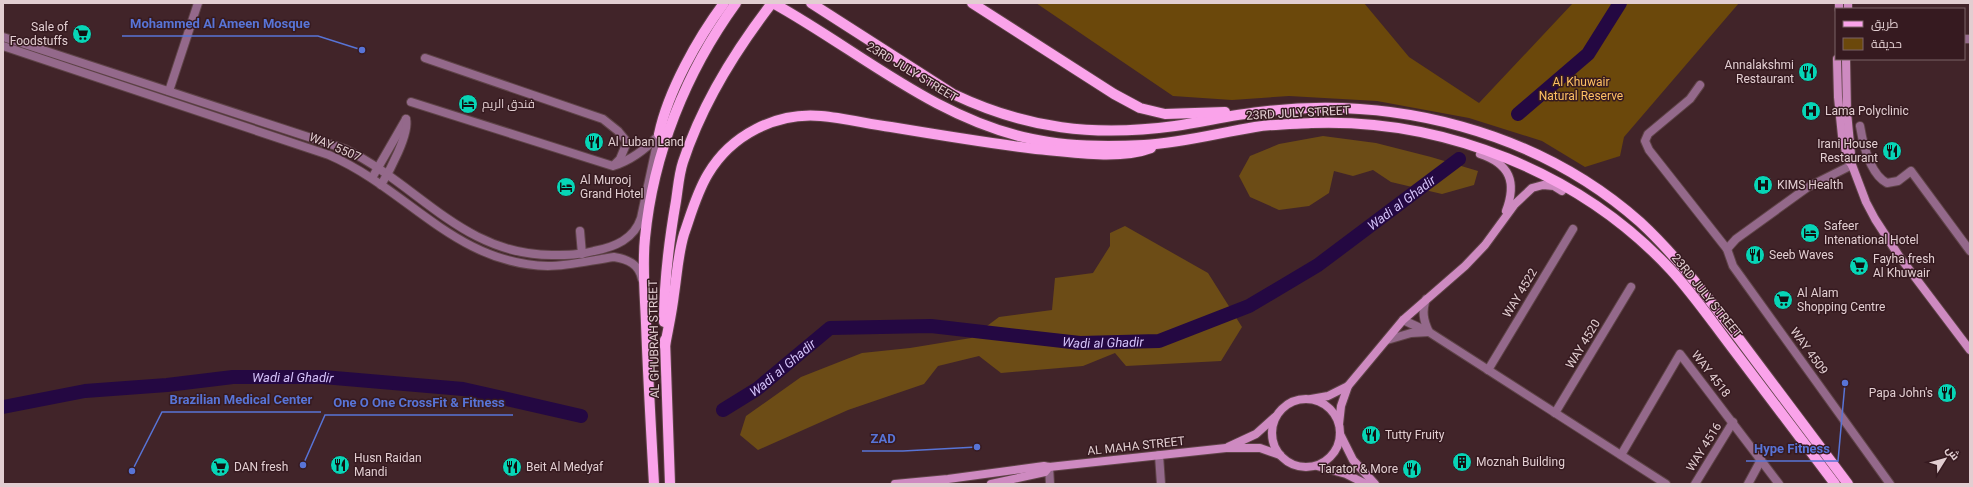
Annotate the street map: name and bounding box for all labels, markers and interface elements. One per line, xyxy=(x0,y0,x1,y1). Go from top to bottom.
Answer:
legend xyxy=(1835,8,1965,60)
callout: Mohammed Al Ameen Mosque xyxy=(122,11,318,36)
text: Mohammed Al Ameen Mosque xyxy=(130,16,310,31)
text: طريق xyxy=(1871,17,1899,31)
place label: Sale of Foodstuffs xyxy=(10,20,69,48)
supermarket icon: Sale of Foodstuffs xyxy=(71,23,93,45)
text: حديقة xyxy=(1871,37,1902,51)
street label: 23RD JULY STREET xyxy=(864,39,960,105)
place label: Annalakshmi Restaurant xyxy=(1725,58,1794,86)
restaurant icon: Annalakshmi Restaurant xyxy=(1797,61,1819,83)
park label: Al Khuwair Natural Reserve xyxy=(1539,75,1623,103)
hotel icon: فندق الريم xyxy=(457,93,479,115)
place label: فندق الريم xyxy=(482,97,535,112)
hospital icon: Lama Polyclinic xyxy=(1800,100,1822,122)
street label: 23RD JULY STREET xyxy=(1246,103,1350,123)
place label: Lama Polyclinic xyxy=(1825,104,1909,118)
street label: WAY 5507 xyxy=(307,130,363,164)
restaurant icon: Al Luban Land xyxy=(583,131,605,153)
place label: Al Luban Land xyxy=(608,135,684,149)
place label: Irani House Restaurant xyxy=(1817,137,1878,165)
restaurant icon: Irani House Restaurant xyxy=(1881,140,1903,162)
water label: Wadi al Ghadir xyxy=(1364,172,1439,233)
place label: Al Murooj Grand Hotel xyxy=(580,173,644,201)
hospital icon: KIMS Health xyxy=(1752,174,1774,196)
hotel icon: Al Murooj Grand Hotel xyxy=(555,176,577,198)
place label: KIMS Health xyxy=(1777,178,1843,192)
place label: Safeer Intenational Hotel xyxy=(1824,219,1919,247)
hotel icon: Safeer Intenational Hotel xyxy=(1799,222,1821,244)
restaurant icon: Seeb Waves xyxy=(1744,244,1766,266)
place label: Seeb Waves xyxy=(1769,248,1834,262)
street label: 23RD JULY STREET xyxy=(1669,251,1745,341)
place label: Fayha fresh Al Khuwair xyxy=(1873,252,1935,280)
supermarket icon: Fayha fresh Al Khuwair xyxy=(1848,255,1870,277)
street label: WAY 4522 xyxy=(1500,266,1540,320)
street label: AL GHUBRAH STREET xyxy=(646,280,662,398)
place label: Al Alam Shopping Centre xyxy=(1797,286,1885,314)
supermarket icon: Al Alam Shopping Centre xyxy=(1772,289,1794,311)
street label: WAY 4520 xyxy=(1563,317,1603,371)
street label: WAY 4509 xyxy=(1787,325,1831,377)
water label: Wadi al Ghadir xyxy=(1061,334,1144,351)
water label: Wadi al Ghadir xyxy=(747,336,819,400)
street label: WAY 4518 xyxy=(1689,348,1734,400)
water label: Wadi al Ghadir xyxy=(252,370,335,386)
restaurant icon: Papa John's xyxy=(1936,382,1958,404)
place label: Papa John's xyxy=(1869,386,1933,400)
callout: Brazilian Medical Center xyxy=(162,387,321,412)
callout: One O One CrossFit & Fitness xyxy=(325,390,513,415)
text: Brazilian Medical Center xyxy=(170,392,313,407)
text: One O One CrossFit & Fitness xyxy=(333,395,505,410)
street label: WAY 4516 xyxy=(1684,420,1725,474)
restaurant icon: Tutty Fruity xyxy=(1360,424,1382,446)
callout: ZAD xyxy=(862,426,903,451)
place label: Tutty Fruity xyxy=(1385,428,1445,442)
text: ZAD xyxy=(870,431,896,446)
street label: AL MAHA STREET xyxy=(1087,434,1185,458)
callout: Hype Fitness xyxy=(1746,436,1838,461)
north arrow xyxy=(1925,439,1965,479)
text: Hype Fitness xyxy=(1754,441,1830,456)
text: ش xyxy=(1943,444,1962,463)
place label: Husn Raidan Mandi xyxy=(354,451,422,479)
building icon: Moznah Building xyxy=(1451,451,1473,473)
restaurant icon: Husn Raidan Mandi xyxy=(329,454,351,476)
place label: Moznah Building xyxy=(1476,455,1565,469)
supermarket icon: DAN fresh xyxy=(209,456,231,478)
restaurant icon: Beit Al Medyaf xyxy=(501,456,523,478)
restaurant icon: Tarator & More xyxy=(1401,458,1423,480)
place label: DAN fresh xyxy=(234,460,288,474)
place label: Beit Al Medyaf xyxy=(526,460,604,474)
place label: Tarator & More xyxy=(1319,462,1398,476)

